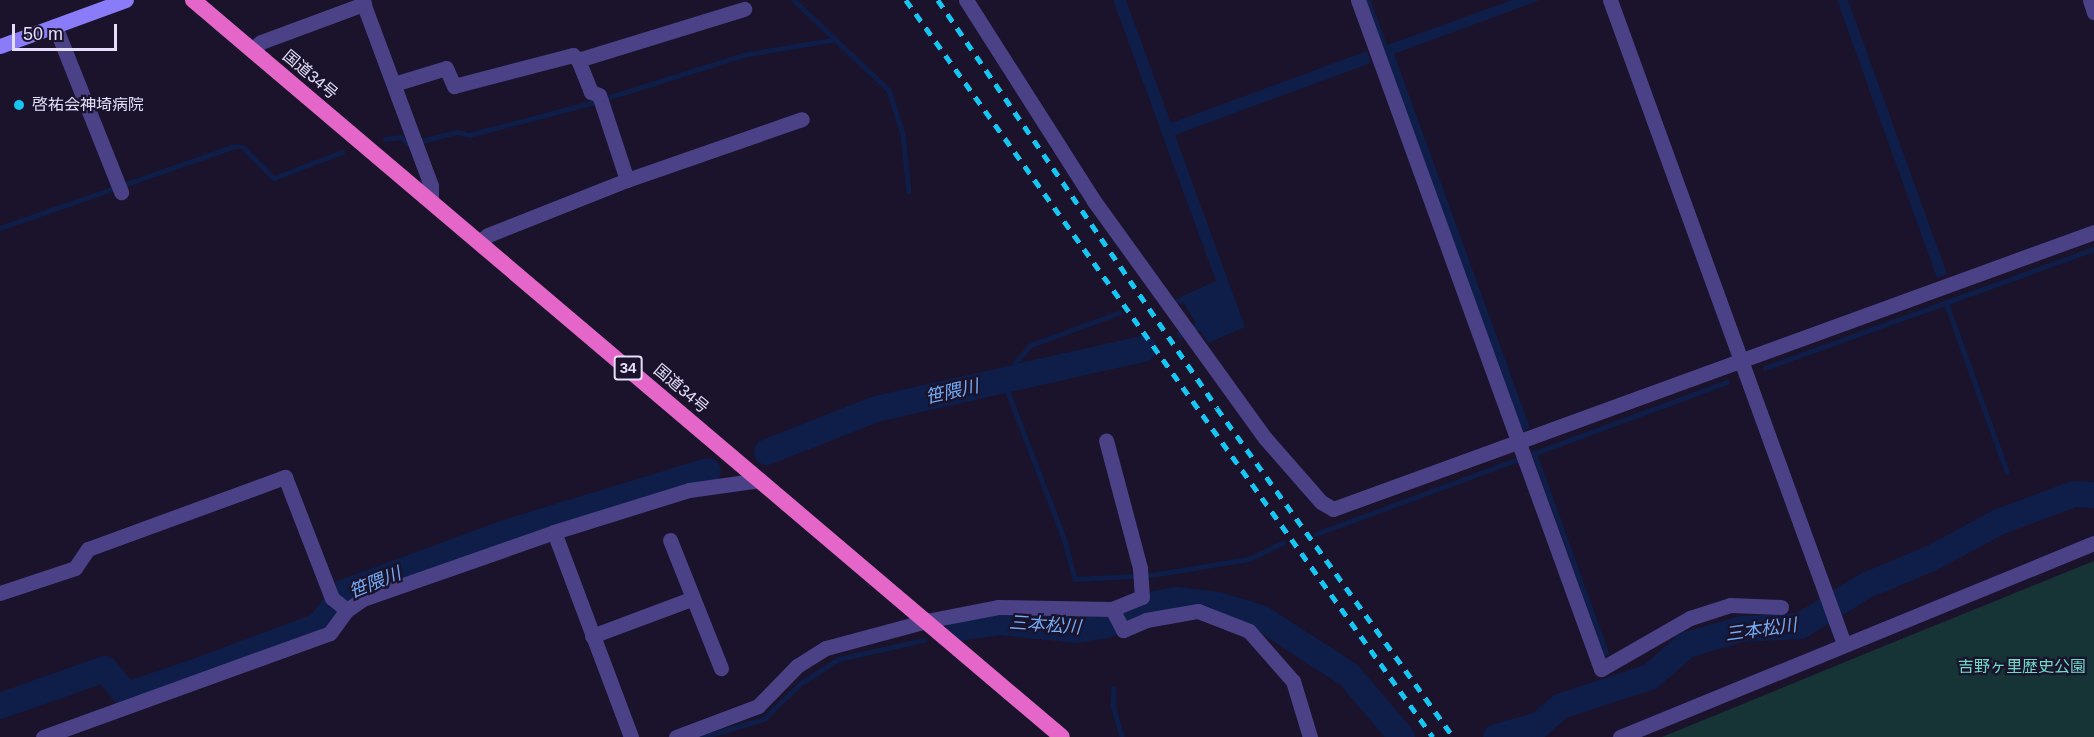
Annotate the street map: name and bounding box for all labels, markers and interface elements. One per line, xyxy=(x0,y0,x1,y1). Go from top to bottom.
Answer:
scale bar xyxy=(15,12,120,50)
text: 50 m xyxy=(23,24,63,44)
street label: 国道34号 xyxy=(279,46,341,104)
place label: 啓祐会神埼病院 xyxy=(32,95,144,115)
marker: 啓祐会神埼病院 xyxy=(10,96,28,114)
road number: 34 xyxy=(613,356,643,380)
street label: 国道34号 xyxy=(650,360,712,418)
water label: 笹隈川 xyxy=(923,375,981,409)
water label: 笹隈川 xyxy=(346,563,404,603)
water label: 三本松川 xyxy=(1008,612,1082,638)
water label: 三本松川 xyxy=(1724,614,1798,646)
park label: 吉野ヶ里歴史公園 xyxy=(1958,657,2086,677)

